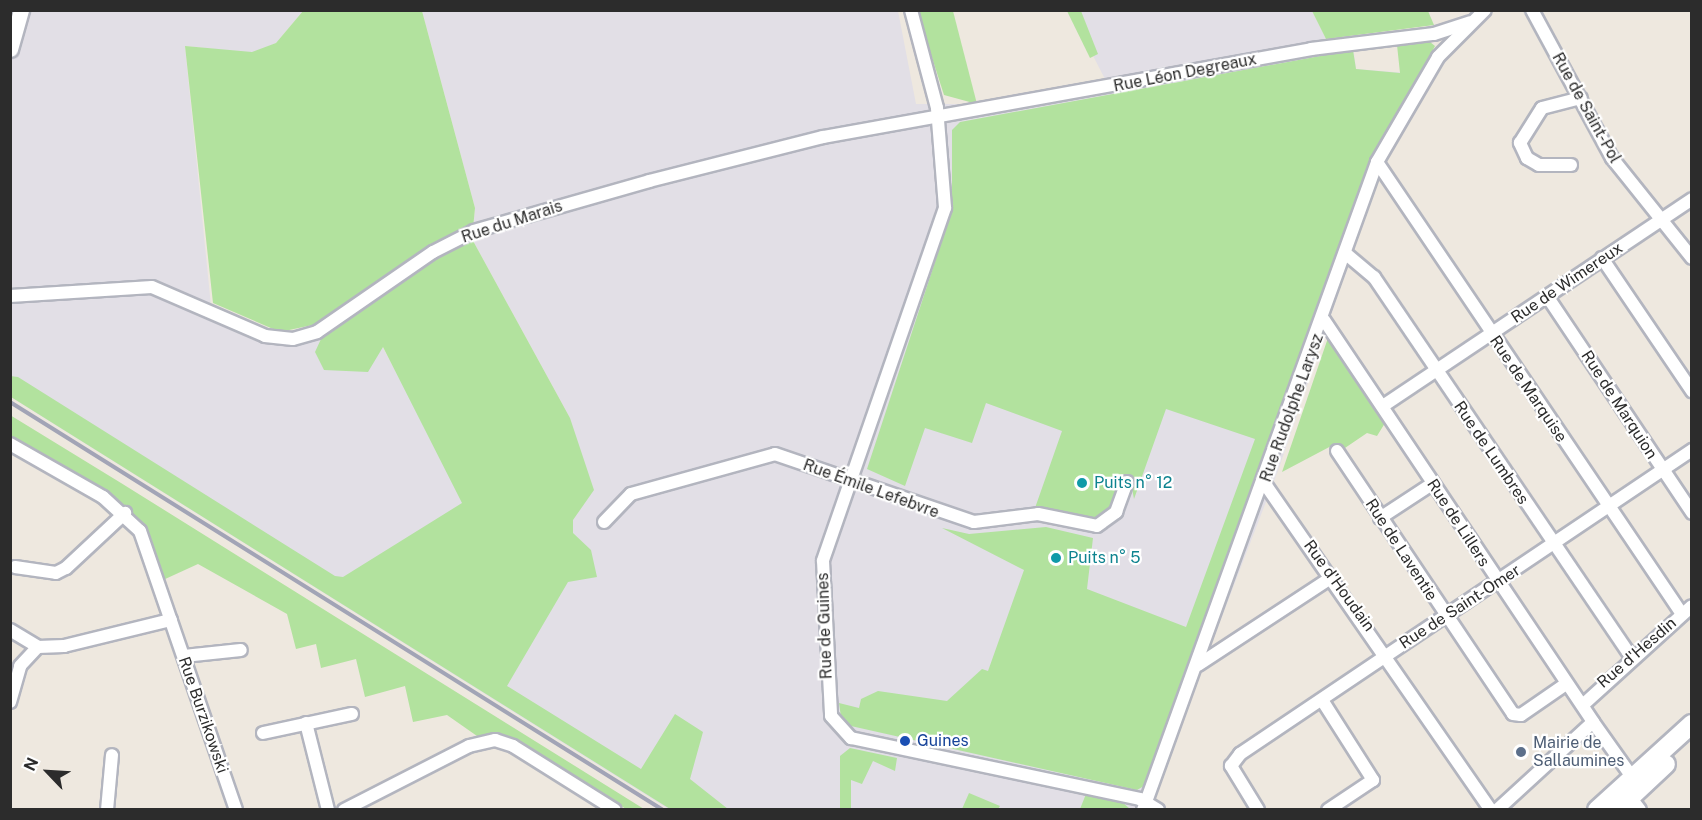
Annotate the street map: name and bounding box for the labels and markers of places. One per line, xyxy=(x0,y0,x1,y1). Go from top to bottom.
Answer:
place label: Puits n° 12 xyxy=(1094,473,1172,493)
marker: Puits n° 12 xyxy=(1075,476,1089,490)
place label: Puits n° 5 xyxy=(1068,548,1140,568)
marker: Puits n° 5 xyxy=(1049,551,1063,565)
place label: Guines xyxy=(917,731,969,751)
place label: Mairie de Sallaumines xyxy=(1533,733,1624,771)
marker: Guines xyxy=(898,734,912,748)
marker: Mairie de Sallaumines xyxy=(1514,745,1528,759)

